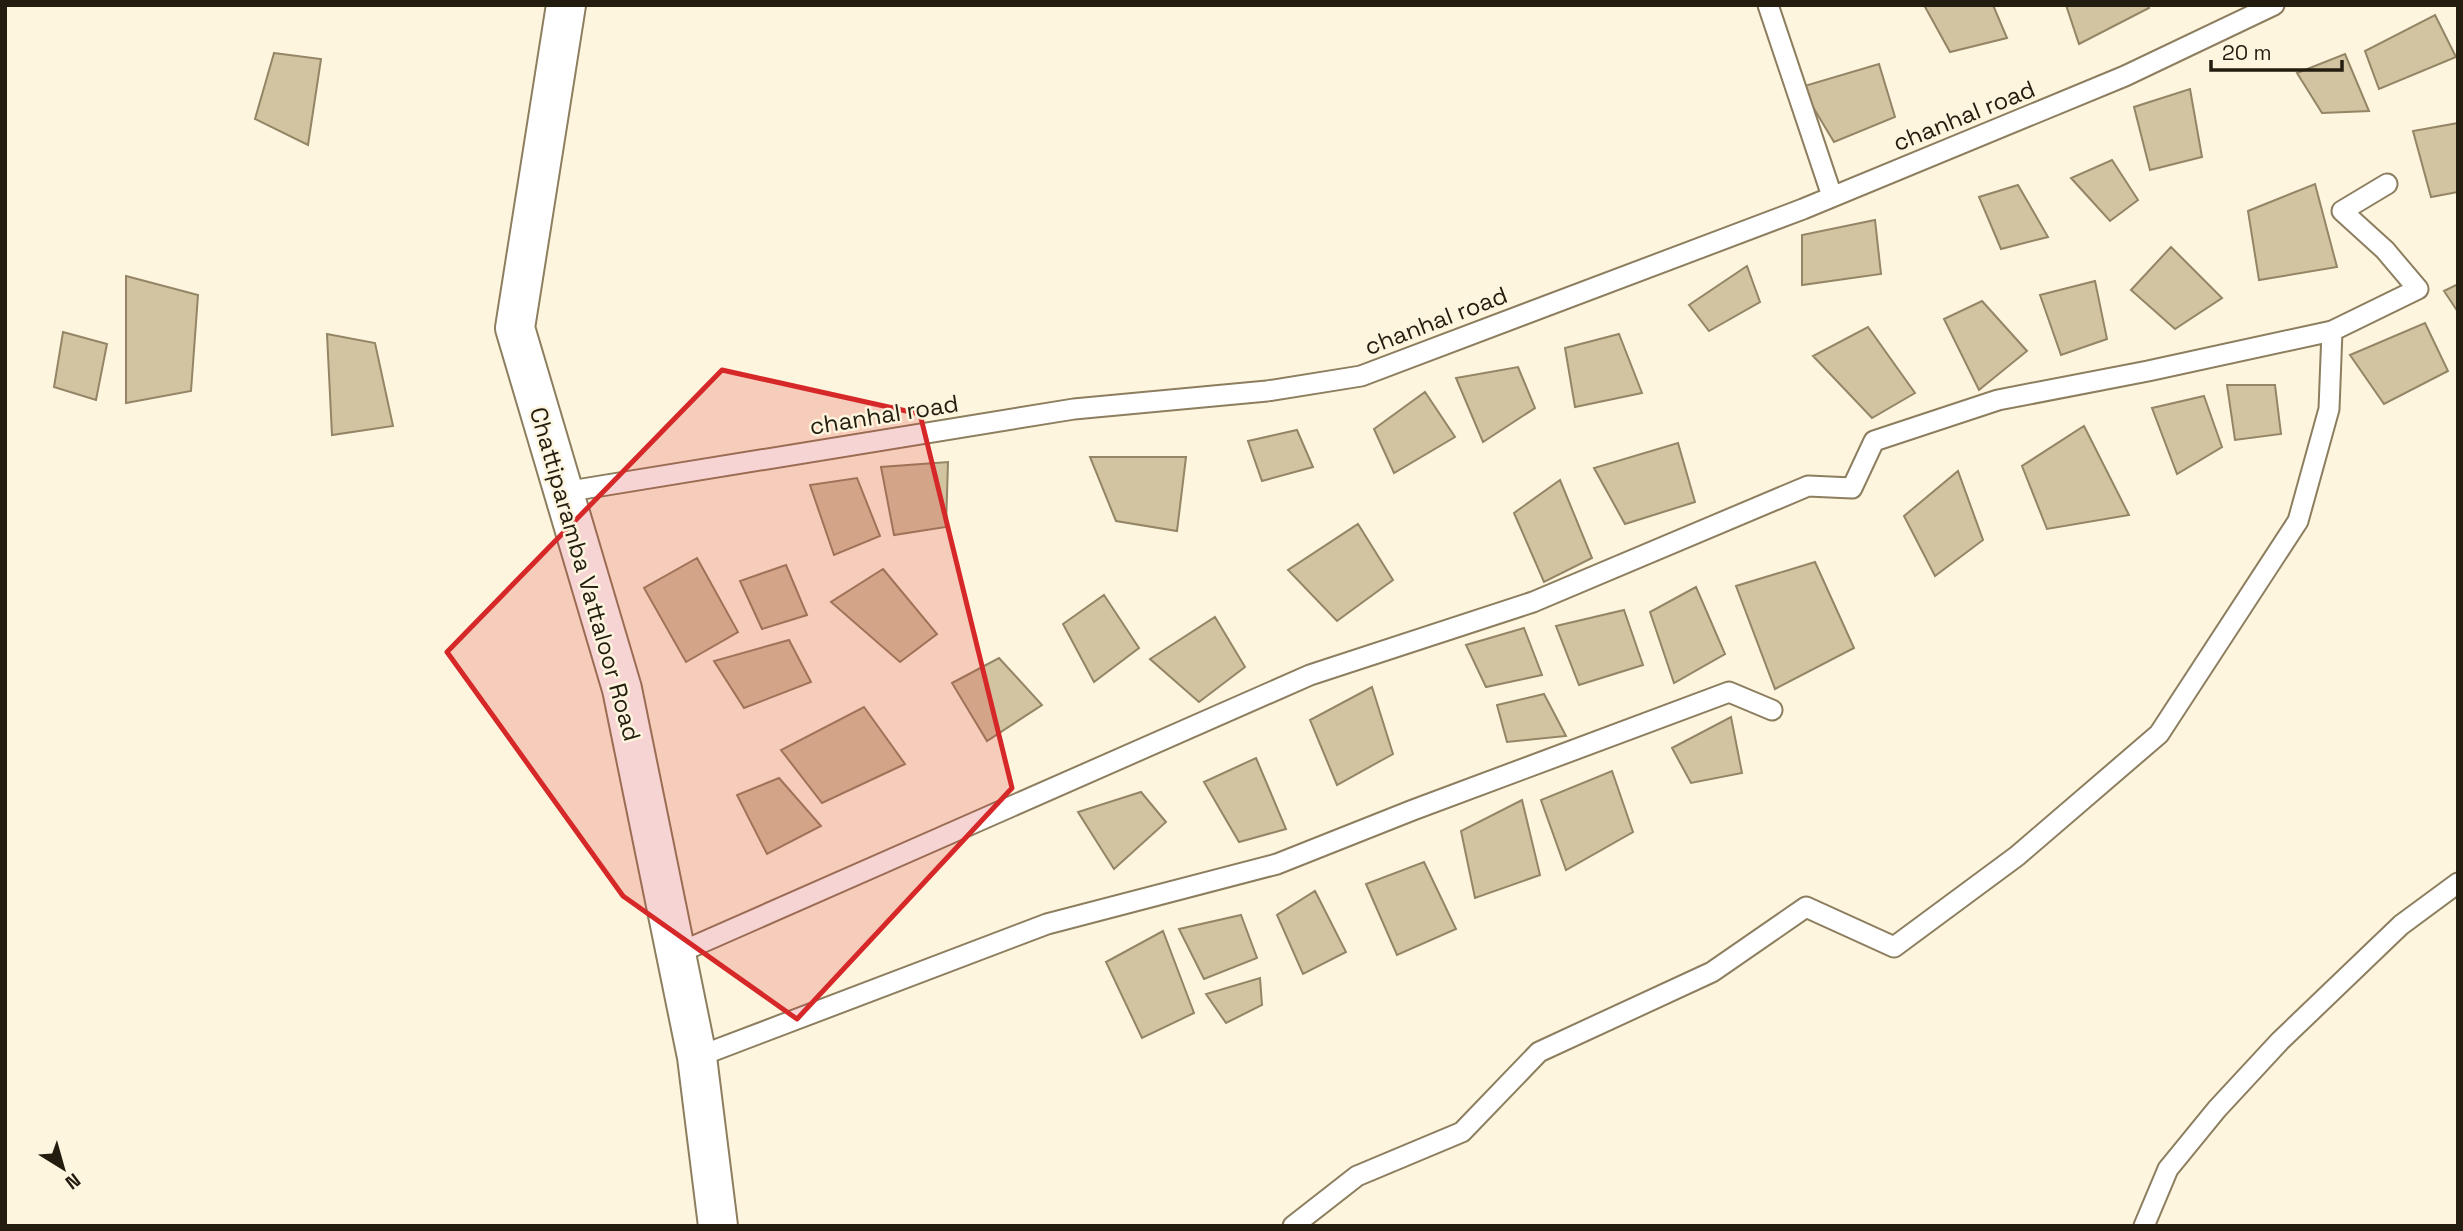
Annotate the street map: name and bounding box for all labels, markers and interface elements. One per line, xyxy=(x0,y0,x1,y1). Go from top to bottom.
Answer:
scale bar xyxy=(2211,28,2342,72)
text: 20 m xyxy=(2222,39,2272,66)
street label: chanhal road xyxy=(1888,73,2039,158)
street label: chanhal road xyxy=(1360,279,1512,362)
street label: chanhal road xyxy=(807,387,961,442)
street label: Chattiparamba Vattaloor Road xyxy=(523,403,648,744)
north arrow xyxy=(28,1133,98,1203)
text: N xyxy=(60,1167,86,1195)

